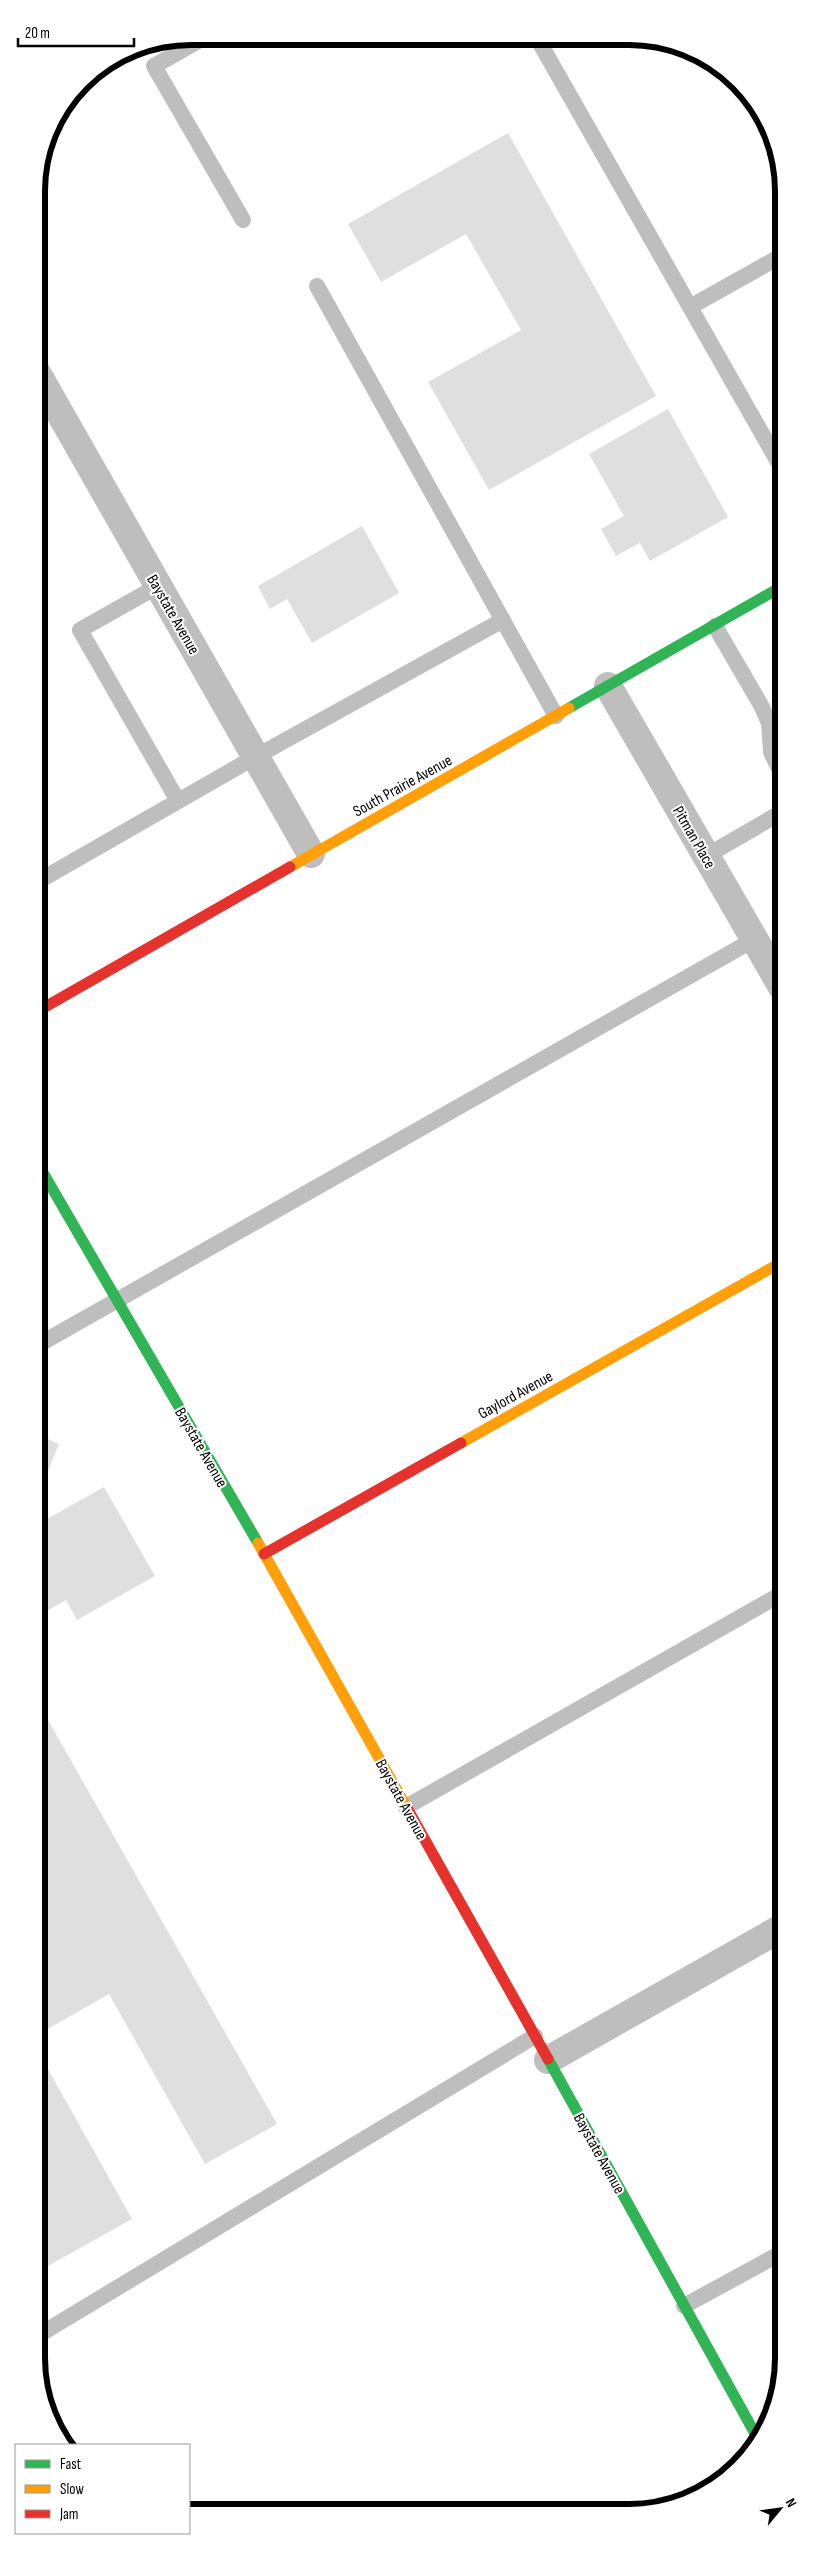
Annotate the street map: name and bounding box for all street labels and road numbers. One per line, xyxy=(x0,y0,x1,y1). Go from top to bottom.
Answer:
street label: Baystate Avenue xyxy=(142,571,203,658)
street label: South Prairie Avenue xyxy=(350,751,456,821)
street label: Pitman Place xyxy=(668,803,719,872)
street label: Gaylord Avenue xyxy=(475,1367,556,1424)
street label: Baystate Avenue xyxy=(170,1404,231,1491)
street label: Baystate Avenue xyxy=(371,1756,431,1843)
street label: Baystate Avenue xyxy=(569,2110,629,2197)

